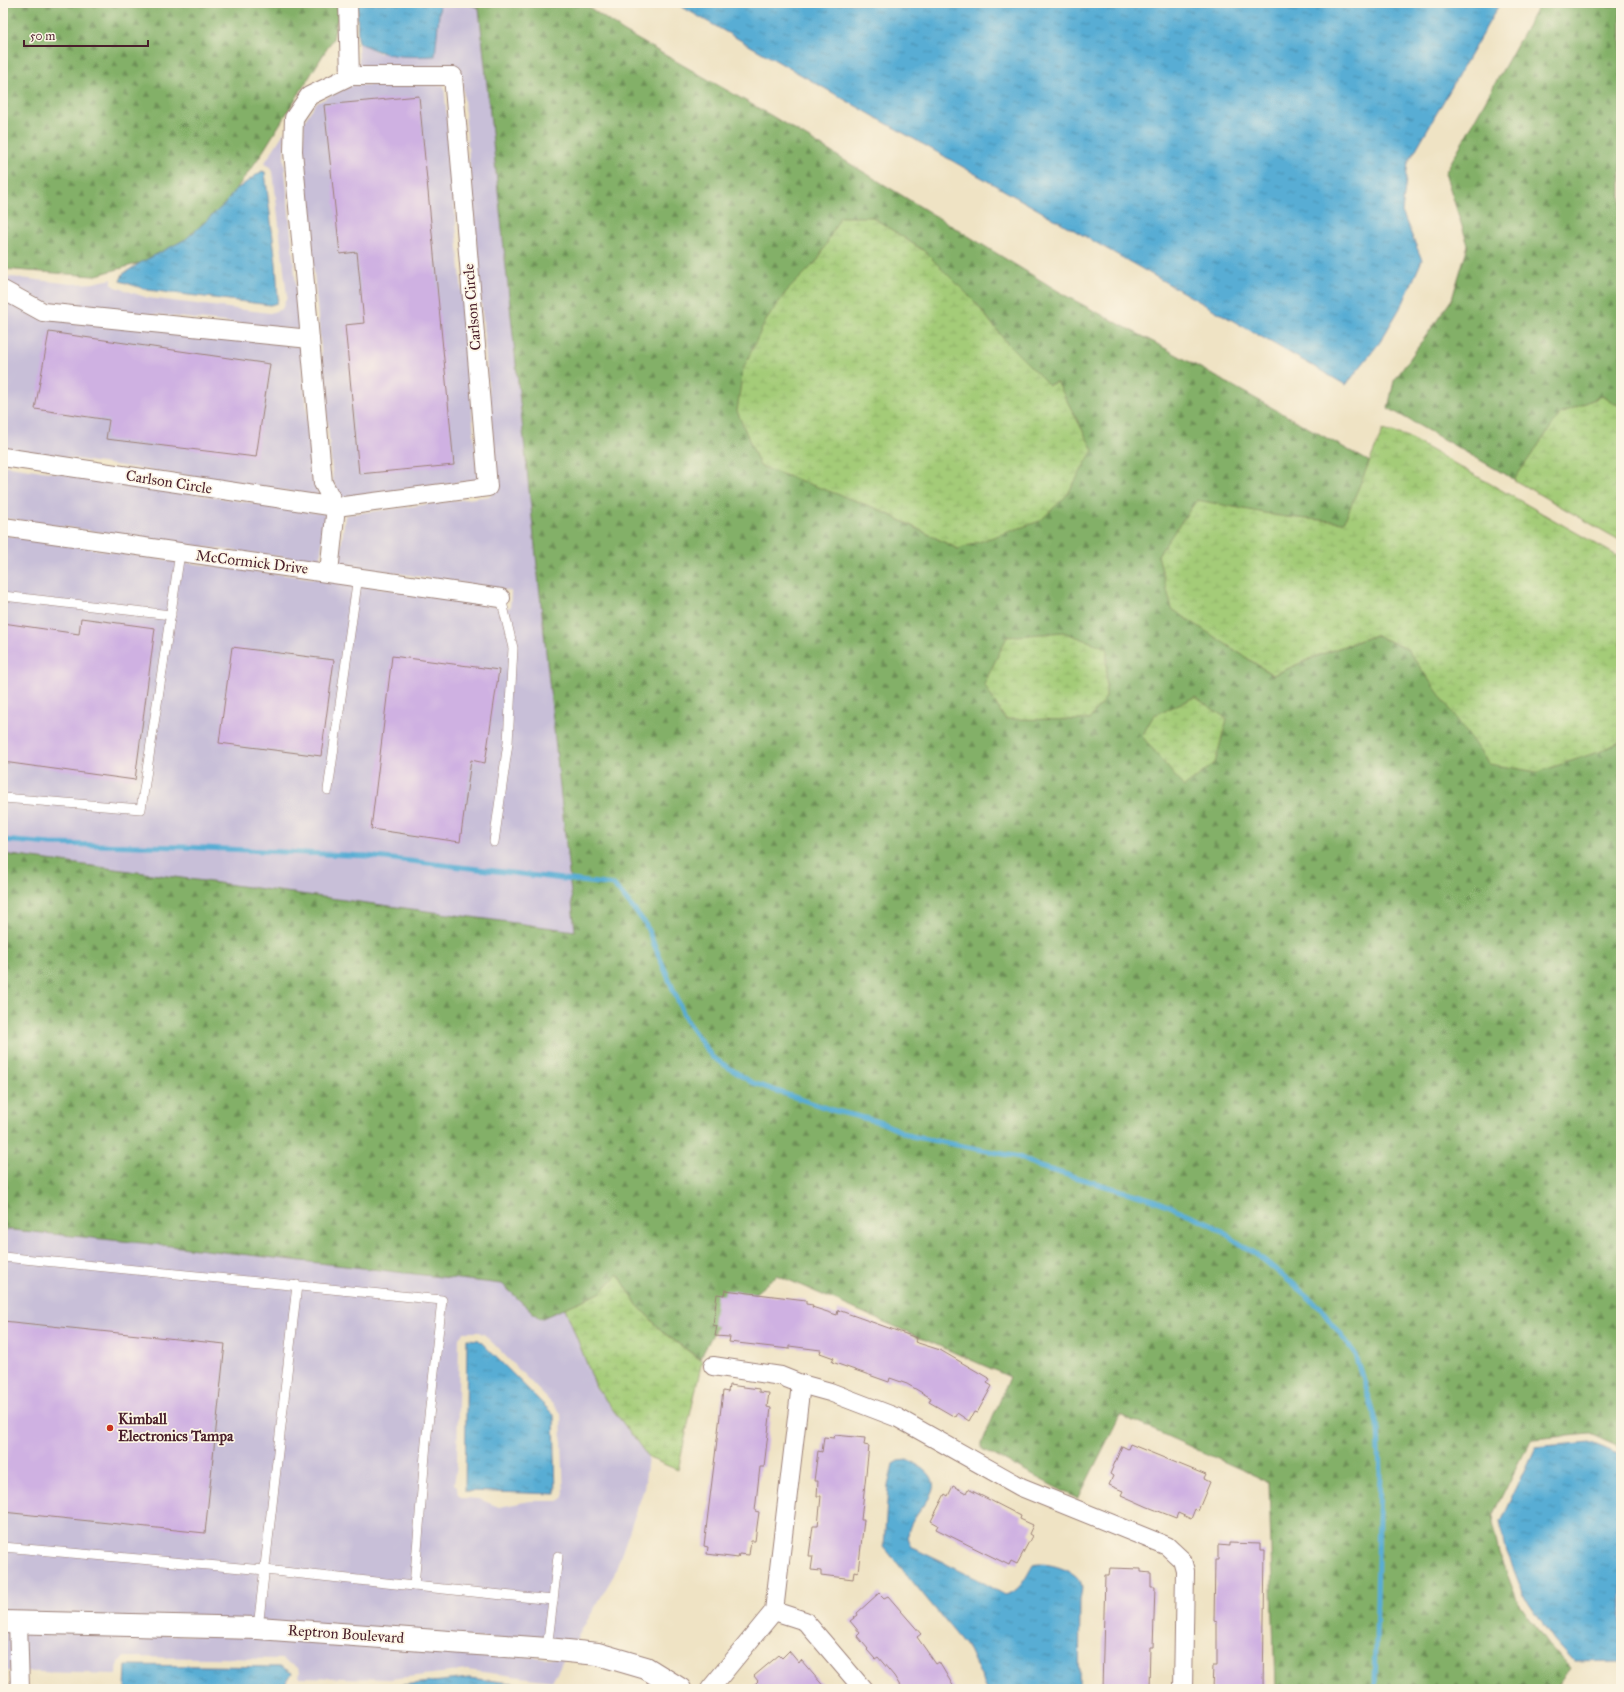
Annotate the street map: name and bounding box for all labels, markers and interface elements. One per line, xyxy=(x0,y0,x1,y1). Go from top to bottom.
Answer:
scale bar xyxy=(24,22,148,48)
text: 50 m xyxy=(30,29,55,43)
street label: Carlson Circle xyxy=(459,263,485,351)
street label: Carlson Circle xyxy=(125,466,213,498)
street label: McCormick Drive xyxy=(195,546,309,578)
place label: Kimball Electronics Tampa xyxy=(118,1410,234,1446)
marker: Kimball Electronics Tampa xyxy=(105,1423,115,1433)
street label: Reptron Boulevard xyxy=(287,1621,405,1647)

